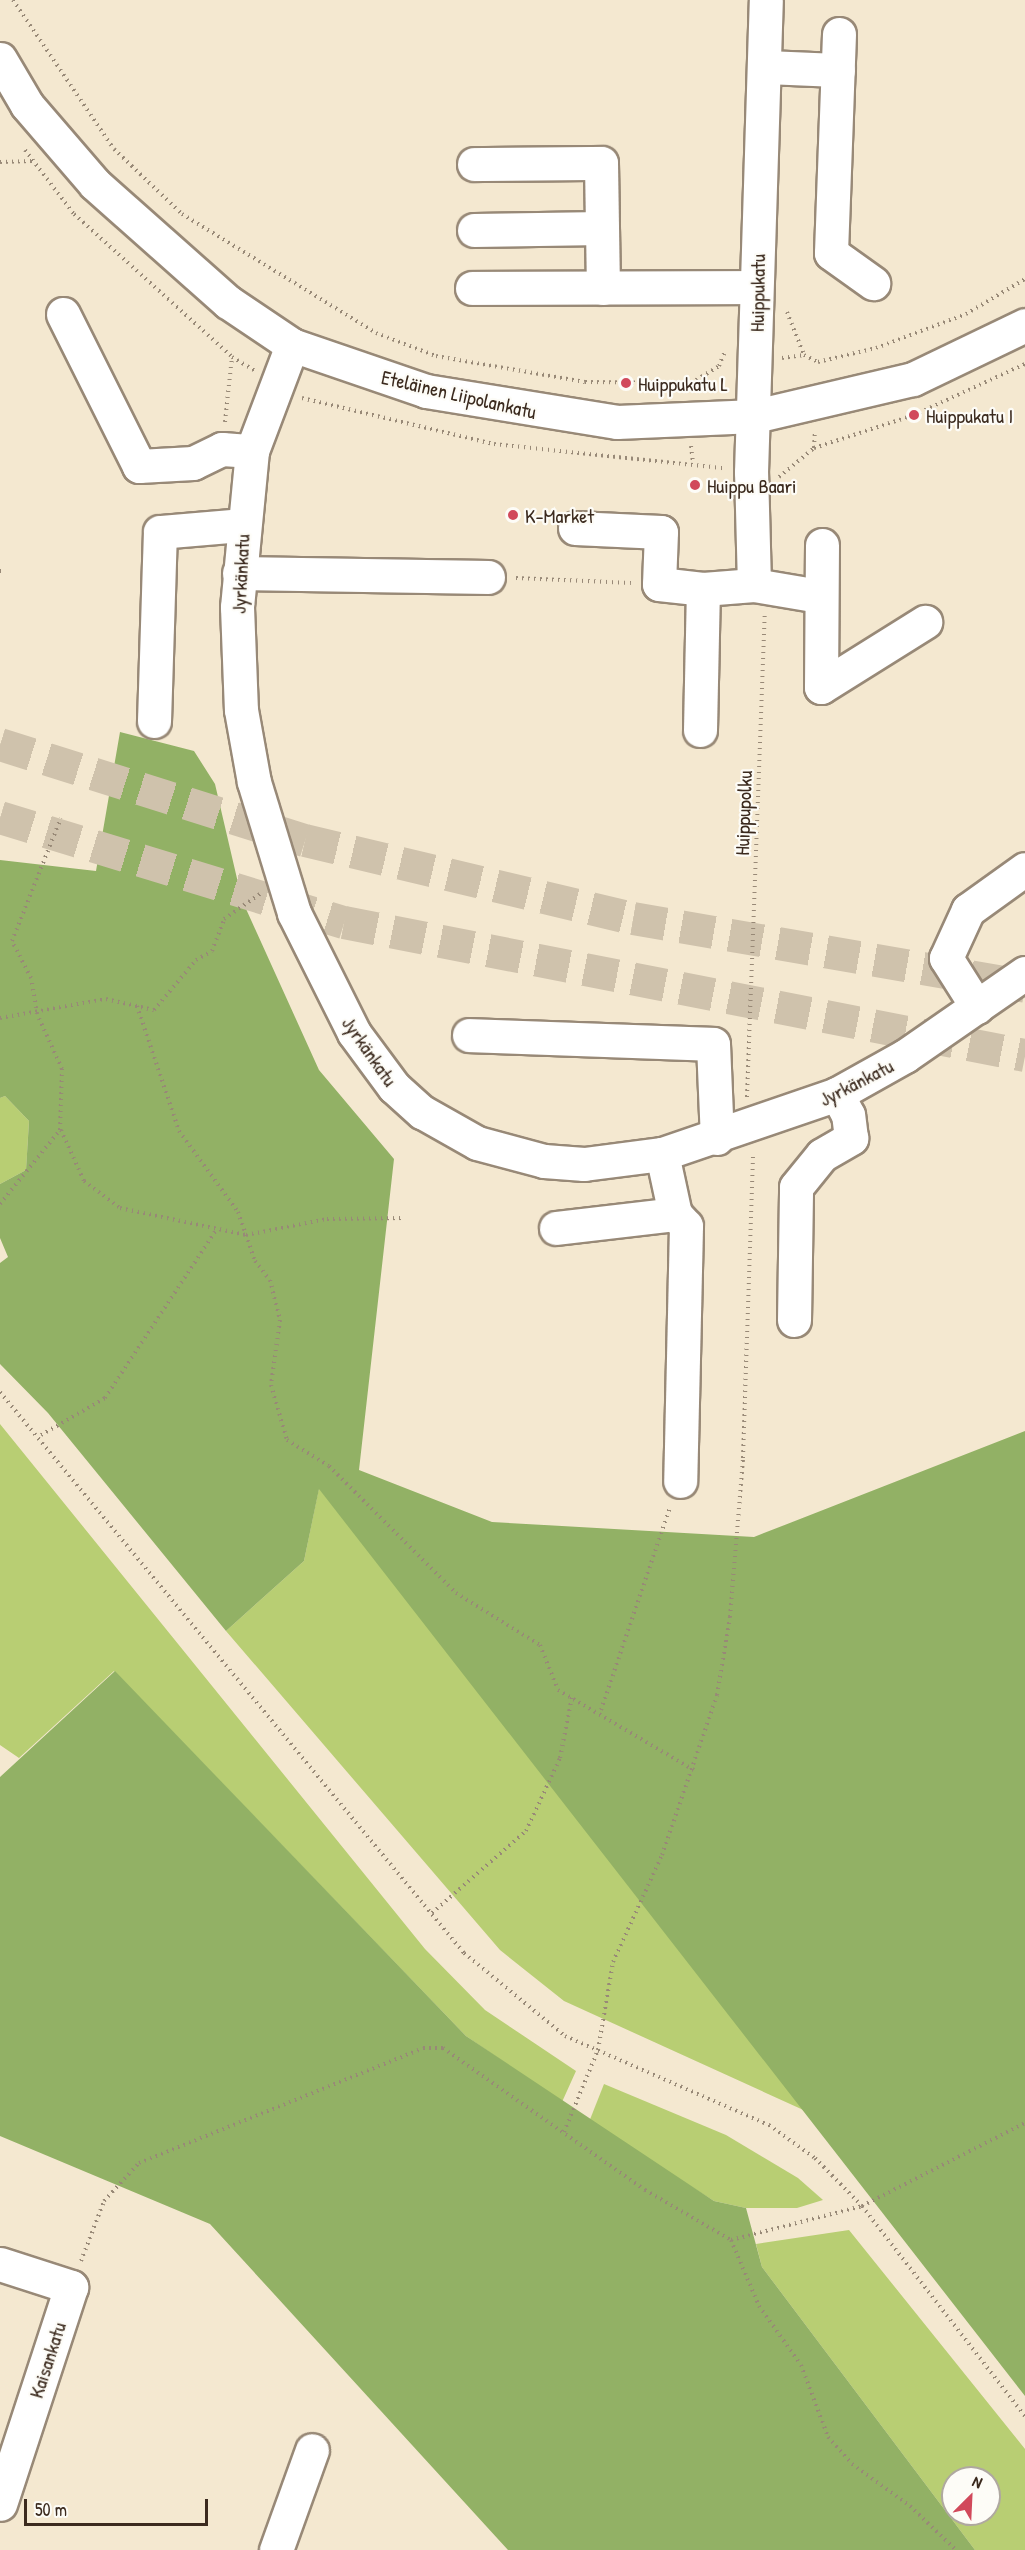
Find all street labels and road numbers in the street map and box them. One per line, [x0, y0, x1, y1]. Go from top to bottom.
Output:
street label: Huippukatu [744, 254, 770, 332]
street label: Eteläinen Liipolankatu [379, 365, 539, 423]
street label: Jyrkänkatu [226, 534, 254, 614]
street label: Huippupolku [730, 770, 756, 856]
street label: Jyrkänkatu [337, 1011, 403, 1091]
street label: Jyrkänkatu [815, 1053, 897, 1111]
street label: Kaisankatu [23, 2319, 71, 2401]

